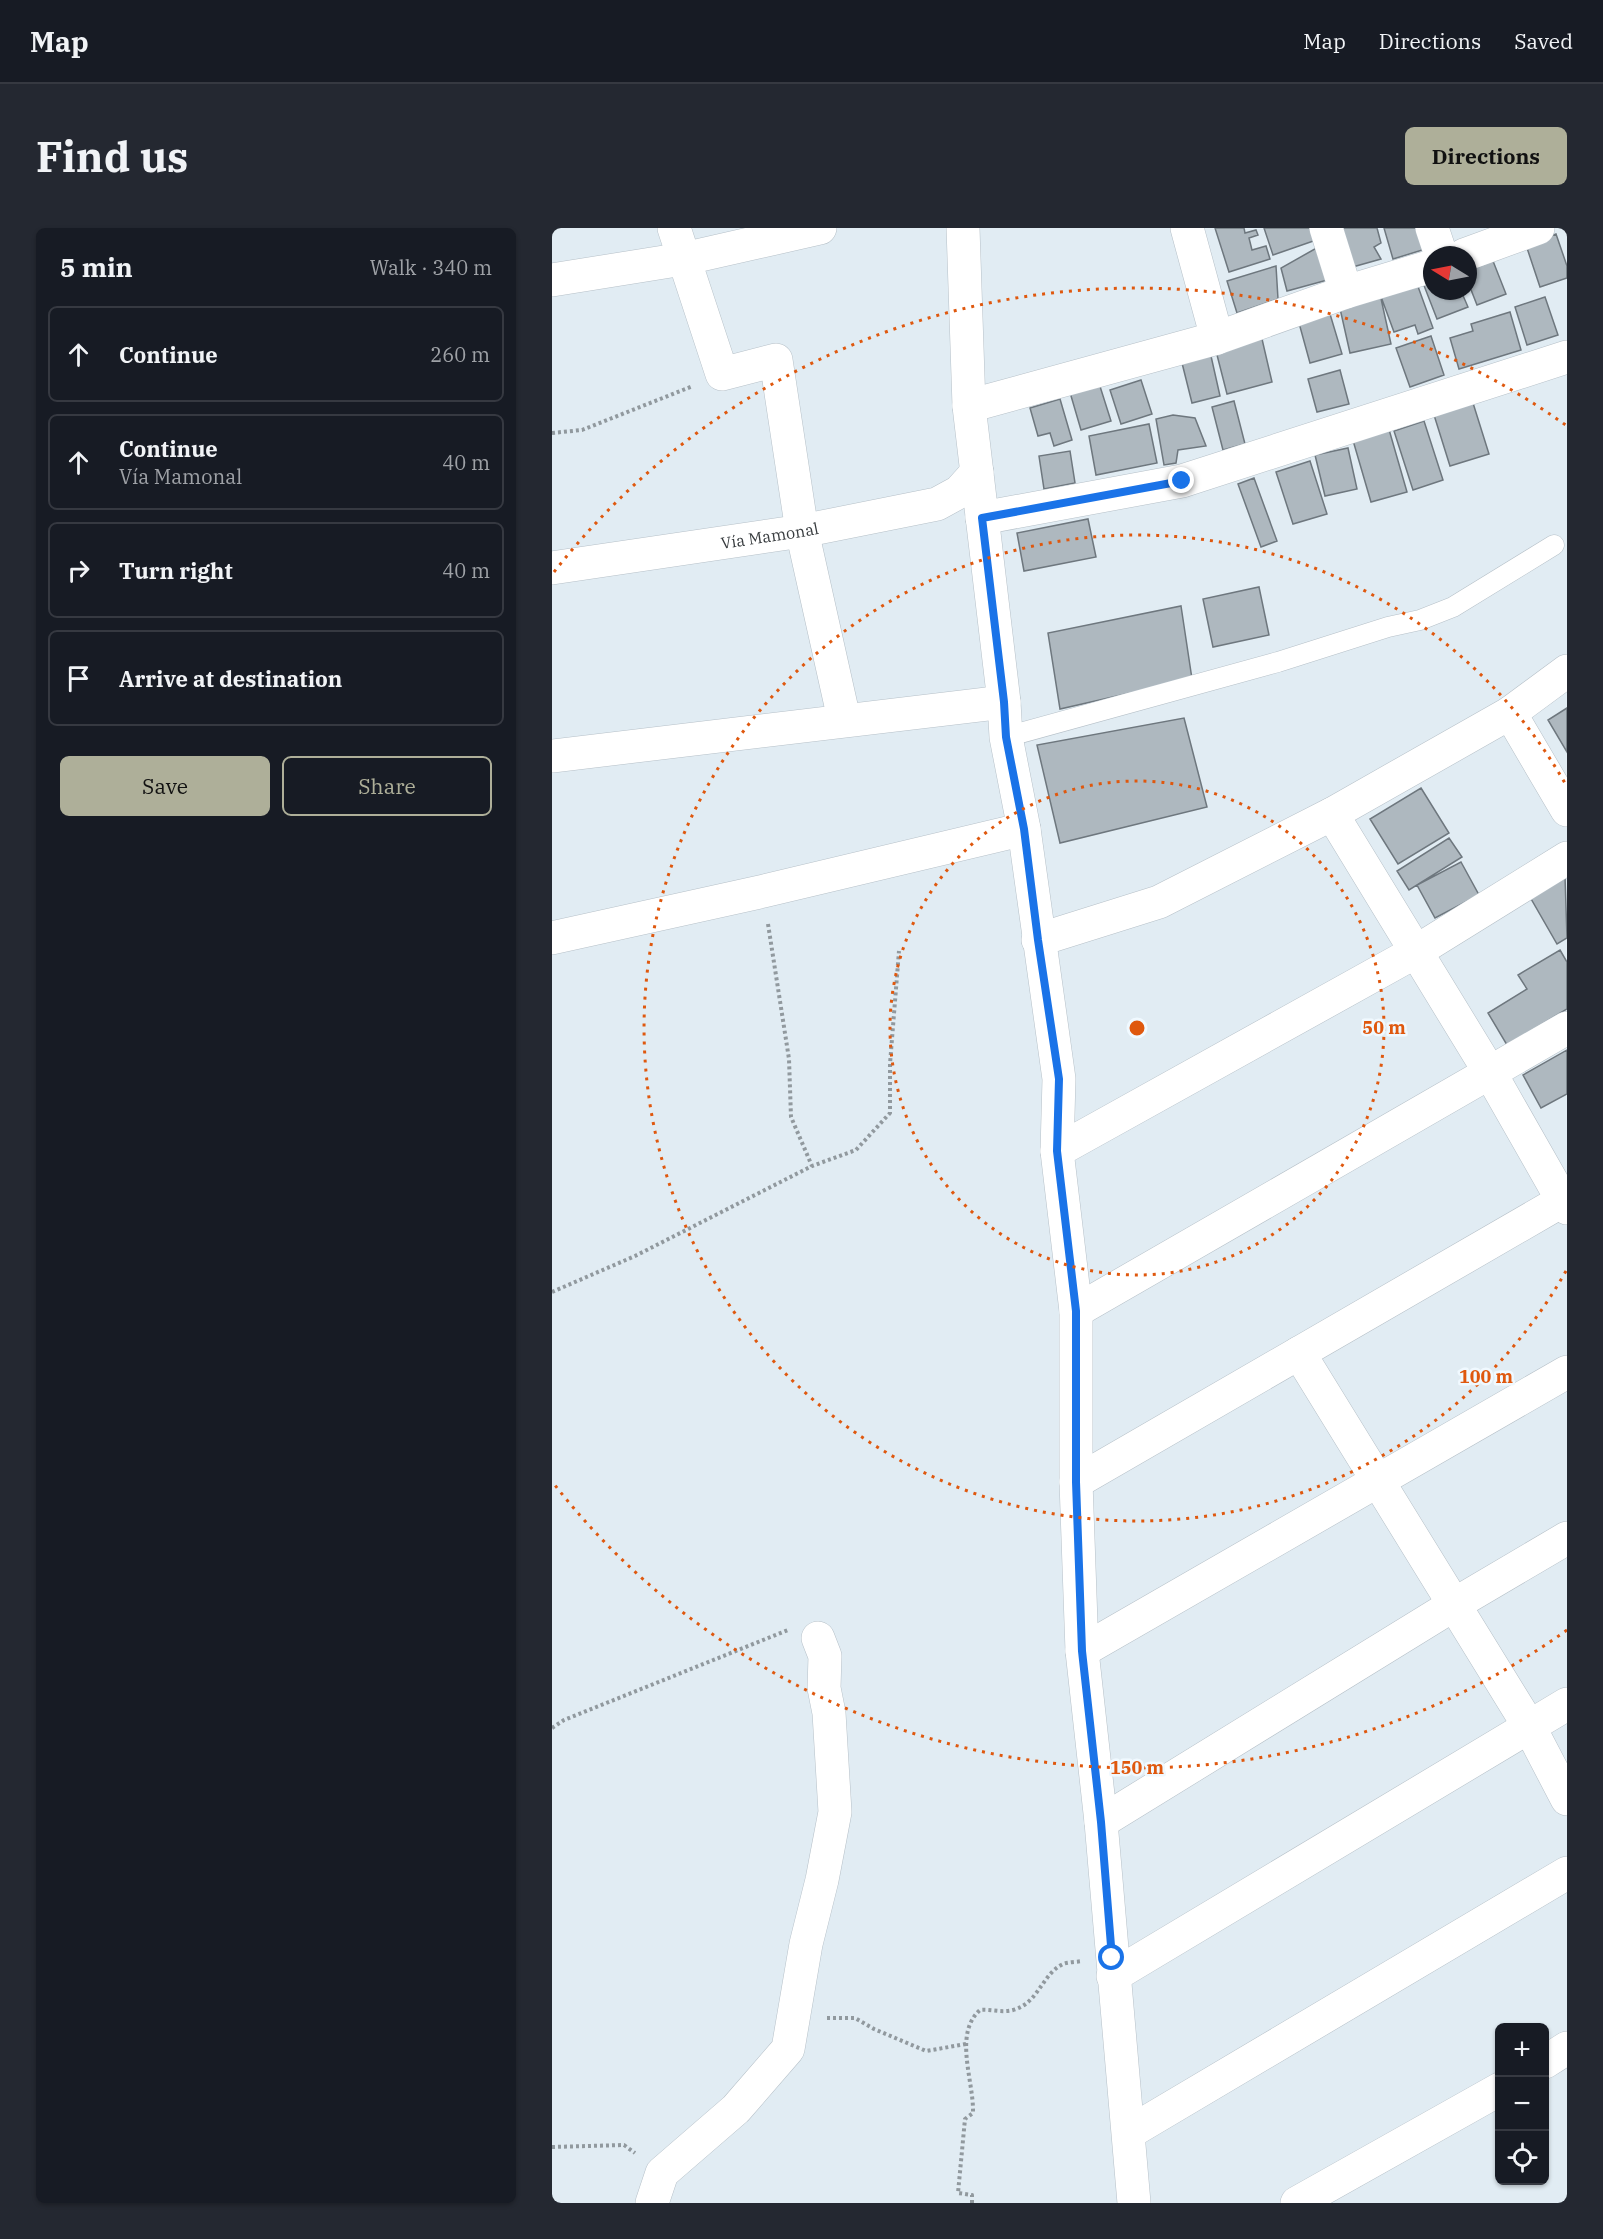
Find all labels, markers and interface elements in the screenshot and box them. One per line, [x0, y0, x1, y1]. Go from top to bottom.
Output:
text: Map [30, 23, 89, 60]
text: Map [1303, 27, 1346, 55]
text: Directions [1379, 27, 1481, 55]
text: Saved [1514, 27, 1573, 55]
button: Directions [1405, 127, 1567, 185]
text: Find us [36, 129, 188, 184]
north arrow [1423, 246, 1477, 300]
text: 5 min [60, 250, 133, 284]
text: Walk · 340 m [370, 254, 492, 281]
icon: ahead [62, 338, 95, 371]
text: Continue [119, 340, 218, 369]
text: 260 m [430, 341, 490, 368]
text: Continue [119, 434, 218, 463]
icon: ahead [62, 446, 95, 479]
text: 40 m [442, 449, 490, 476]
text: Vía Mamonal [119, 463, 242, 490]
route end [1168, 467, 1194, 493]
street label: Vía Mamonal [719, 518, 820, 553]
icon: right [62, 554, 95, 587]
text: Turn right [119, 556, 233, 585]
text: 40 m [442, 557, 490, 584]
icon: arrive [62, 662, 95, 695]
text: Arrive at destination [119, 664, 342, 693]
button: Save [60, 756, 270, 816]
button: Share [282, 756, 492, 816]
text: 50 m [1362, 1016, 1406, 1039]
centre of rings [1127, 1018, 1147, 1038]
text: 100 m [1459, 1365, 1514, 1388]
text: 150 m [1110, 1756, 1165, 1779]
route start [1098, 1944, 1124, 1970]
map controls [1495, 2023, 1549, 2185]
button: + [1495, 2023, 1549, 2077]
button: − [1495, 2077, 1549, 2131]
button: locate [1495, 2131, 1549, 2185]

